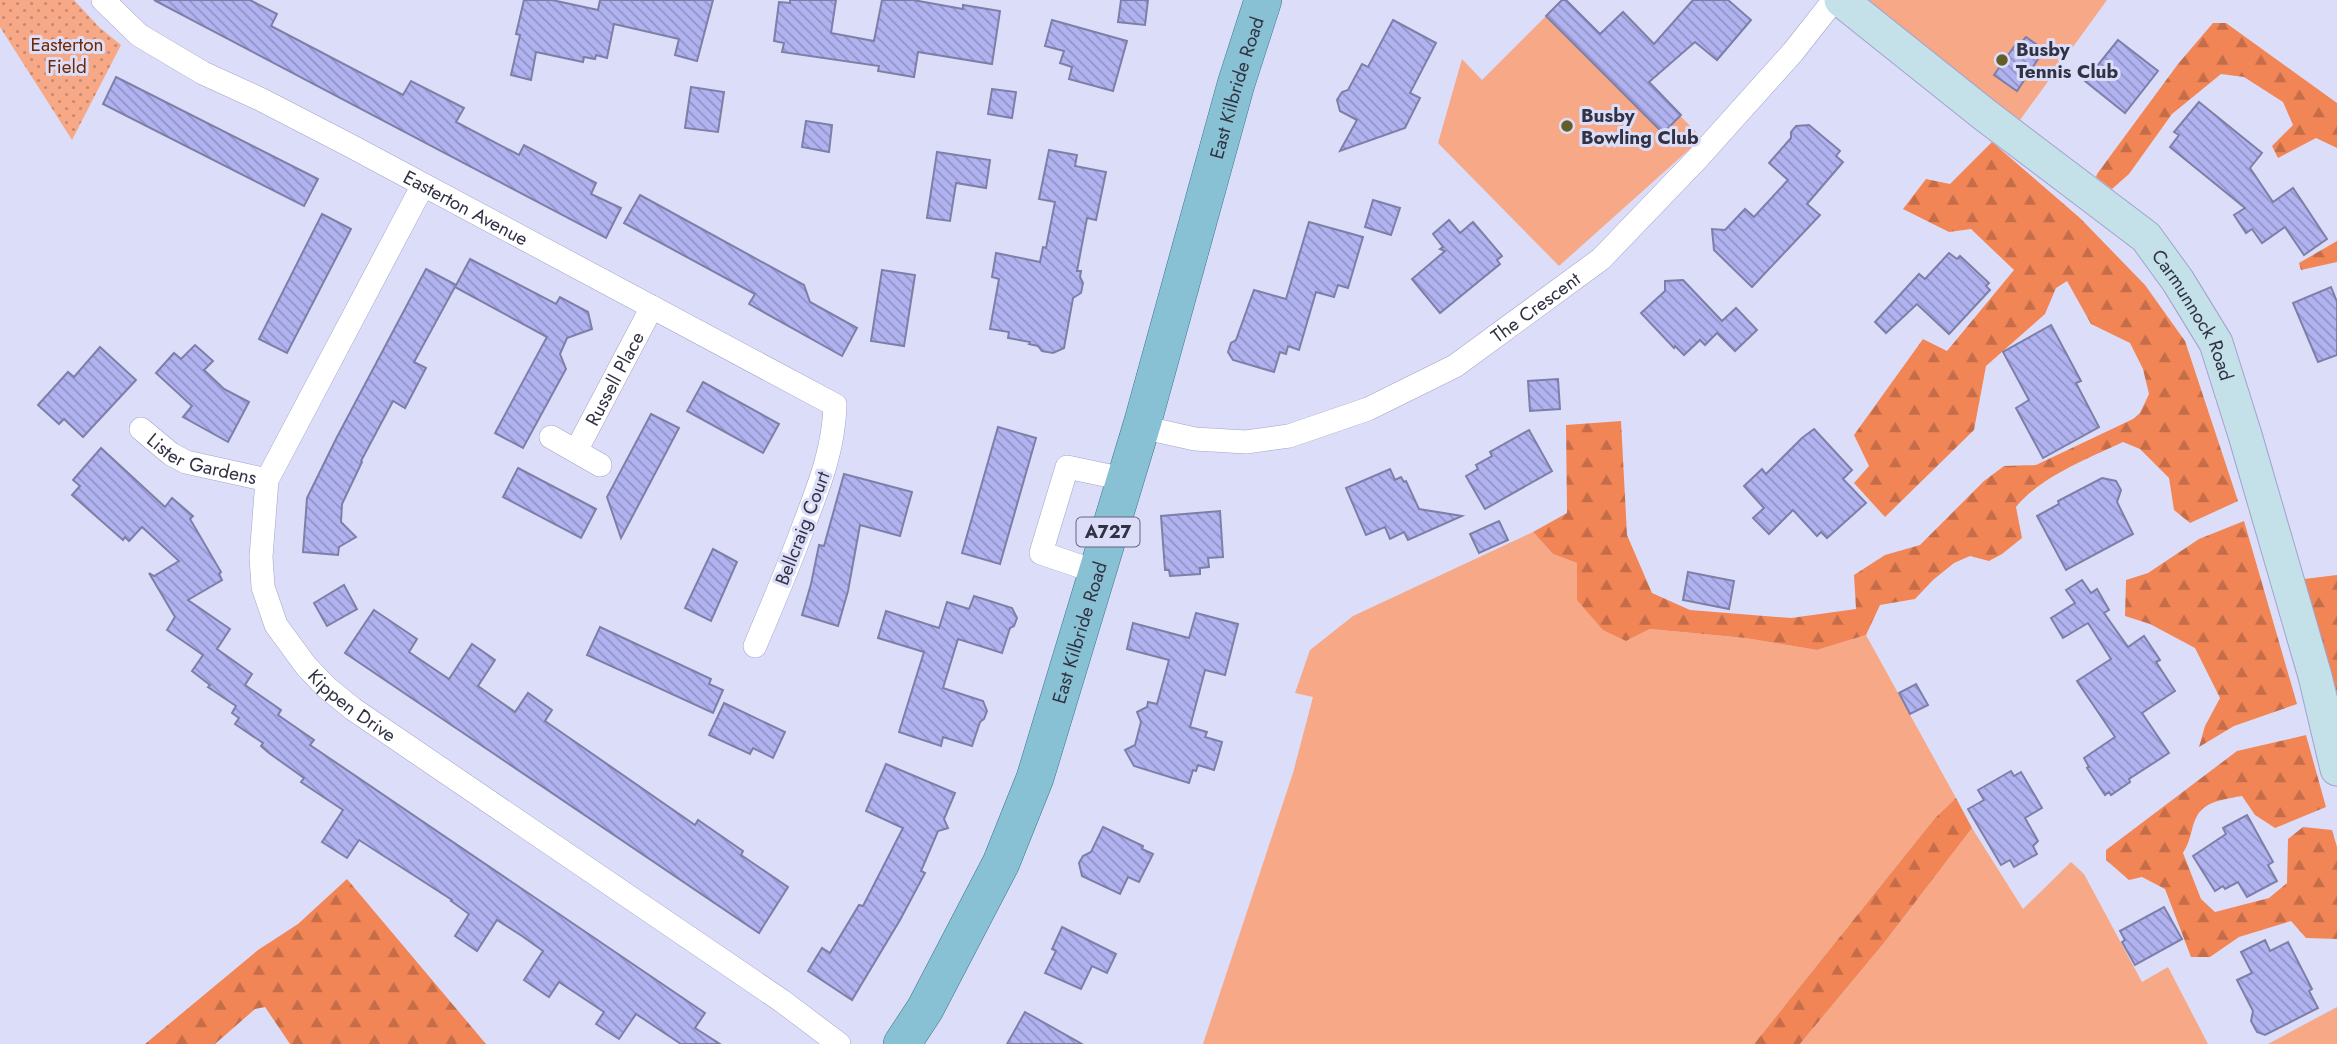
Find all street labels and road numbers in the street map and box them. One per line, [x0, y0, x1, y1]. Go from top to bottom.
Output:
street label: East Kilbride Road [1203, 13, 1271, 162]
street label: Easterton Avenue [398, 163, 533, 253]
street label: Carmunnock Road [2145, 244, 2240, 384]
street label: The Crescent [1486, 265, 1586, 349]
street label: Russell Place [579, 327, 651, 431]
street label: Lister Gardens [141, 427, 260, 491]
street label: Bellcraig Court [768, 467, 837, 589]
road number: A727 [1076, 518, 1140, 546]
street label: East Kilbride Road [1045, 558, 1114, 707]
street label: Kippen Drive [302, 663, 402, 749]

